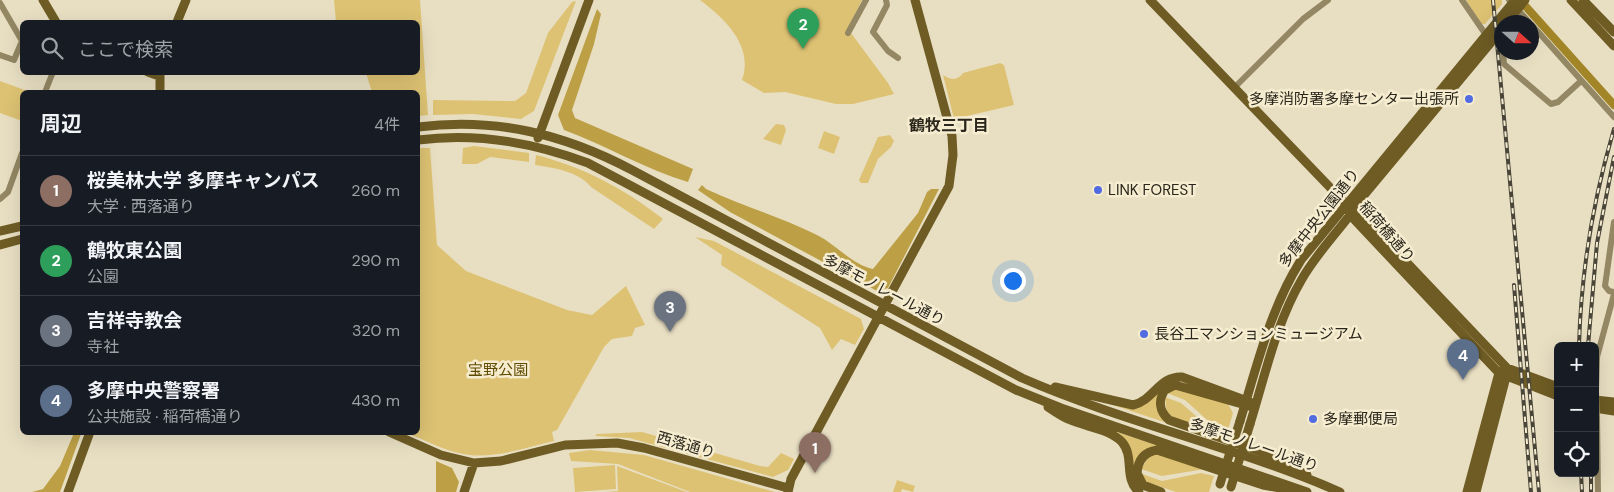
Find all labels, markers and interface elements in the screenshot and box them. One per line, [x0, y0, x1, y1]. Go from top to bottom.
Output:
pin: 2 [787, 8, 819, 49]
north arrow [1494, 15, 1539, 60]
search box [20, 20, 420, 75]
icon: search [38, 34, 66, 62]
text: ここで検索 [78, 37, 173, 62]
place label: 多摩消防署多摩センター出張所 [1249, 89, 1459, 109]
marker: 多摩消防署多摩センター出張所 [1463, 93, 1475, 105]
text: 周辺 [40, 110, 82, 138]
text: 4件 [374, 114, 400, 135]
district label: 鶴牧三丁目 [909, 115, 989, 136]
street label: 多摩中央公園通り [1274, 165, 1364, 271]
text: 桜美林大学 多摩キャンパス [87, 168, 319, 193]
text: 1 [53, 180, 59, 201]
text: 260 m [351, 180, 400, 201]
place label: LINK FOREST [1108, 180, 1196, 200]
marker: LINK FOREST [1092, 184, 1104, 196]
text: 大学 · 西落通り [87, 196, 195, 217]
street label: 稲荷橋通り [1355, 197, 1419, 267]
text: 鶴牧東公園 [87, 238, 182, 263]
street label: 多摩モノレール通り [820, 249, 948, 331]
text: 2 [51, 250, 61, 271]
text: 290 m [351, 250, 400, 271]
text: 公園 [87, 266, 119, 287]
your location [1000, 268, 1026, 294]
pin: 3 [654, 291, 686, 332]
text: 吉祥寺教会 [87, 308, 182, 333]
text: 3 [51, 320, 61, 341]
text: 320 m [352, 320, 400, 341]
place label: 長谷工マンションミュージアム [1154, 324, 1363, 344]
marker: 長谷工マンションミュージアム [1138, 328, 1150, 340]
text: 寺社 [87, 336, 119, 357]
pin: 4 [1447, 339, 1479, 380]
map controls [1554, 342, 1599, 477]
button: + [1554, 342, 1599, 387]
park label: 宝野公園 [468, 360, 528, 380]
text: 多摩中央警察署 [87, 378, 220, 403]
button: − [1554, 387, 1599, 432]
text: 4 [51, 390, 61, 411]
text: 430 m [351, 390, 400, 411]
text: 公共施設 · 稲荷橋通り [87, 406, 243, 427]
place label: 多摩郵便局 [1323, 409, 1398, 429]
marker: 多摩郵便局 [1307, 413, 1319, 425]
street label: 多摩モノレール通り [1187, 414, 1321, 476]
street label: 西落通り [654, 427, 718, 463]
pin: 1 [799, 432, 831, 473]
button: locate [1554, 432, 1599, 477]

